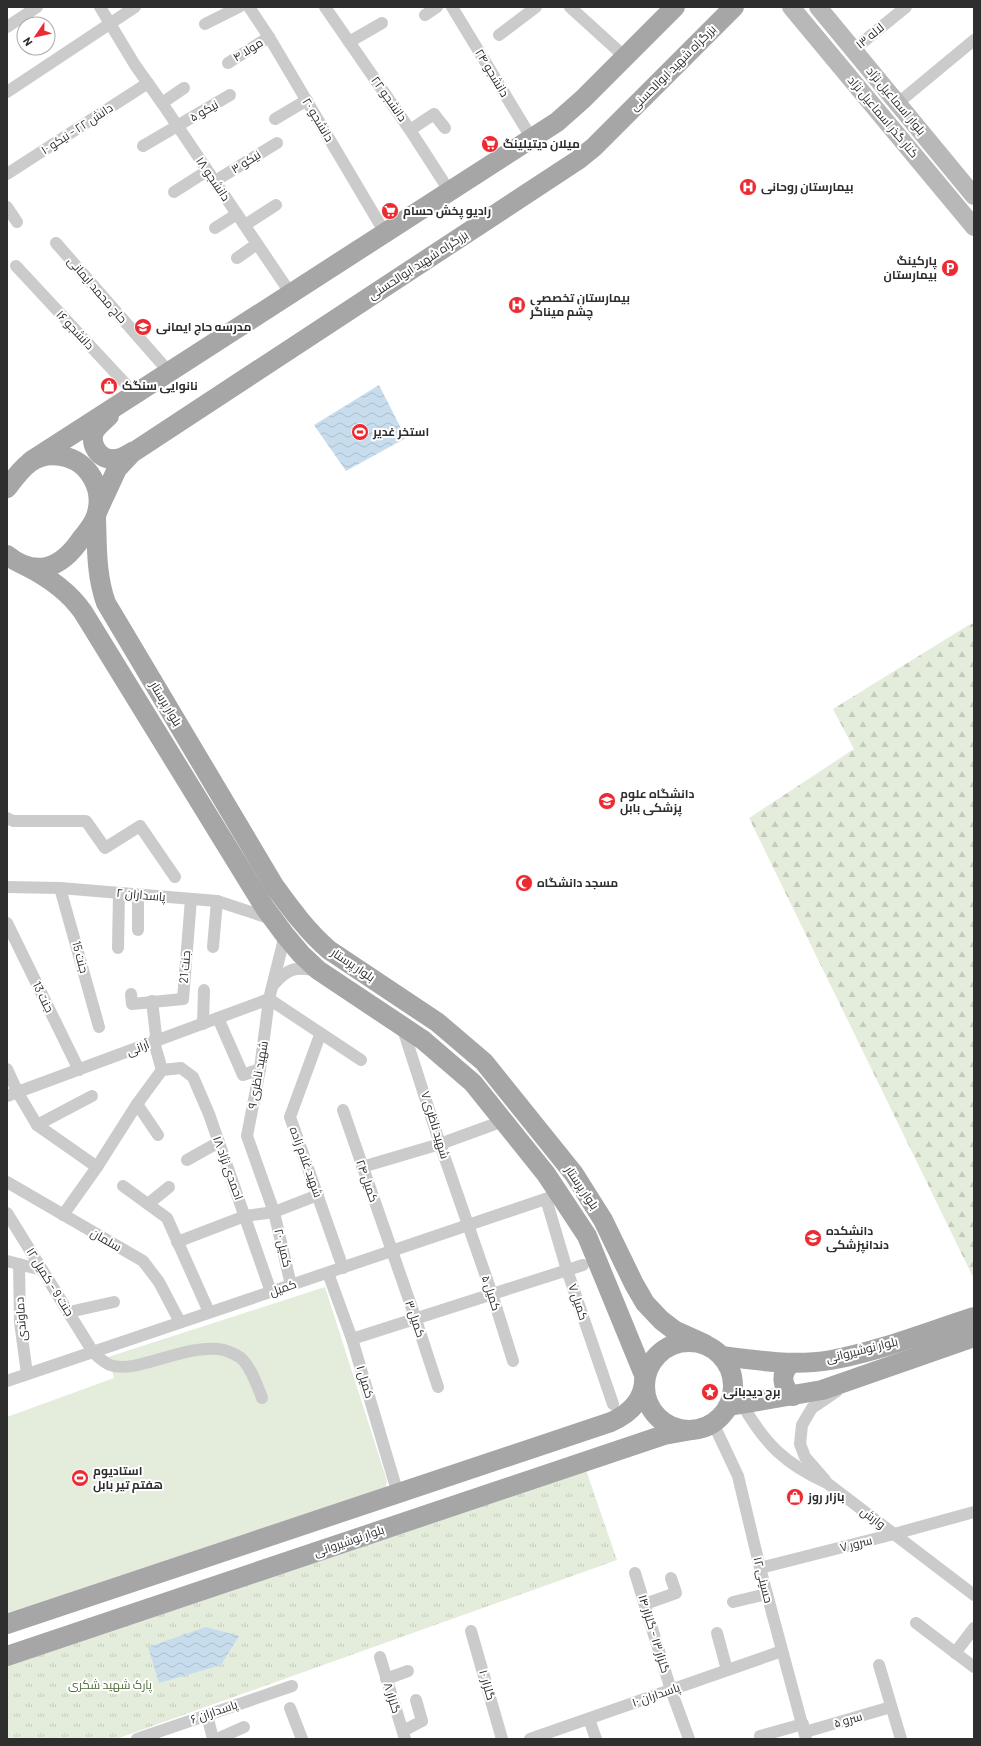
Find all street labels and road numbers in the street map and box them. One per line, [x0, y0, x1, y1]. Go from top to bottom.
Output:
street label: لاله ۱۳ [852, 20, 886, 51]
street label: بزرگراه شهید ابوالحسنی [626, 21, 719, 114]
street label: مولا ۴ [230, 35, 266, 65]
street label: دانشجو ۲۴ [472, 46, 513, 100]
street label: بلوار اسماعیل نژاد [863, 63, 929, 138]
street label: دانشجو ۲۲ [368, 73, 411, 124]
street label: کنار گذر اسماعیل نژاد [845, 73, 922, 161]
street label: دانشجو ۲۰ [300, 95, 337, 145]
street label: نیکو ۵ [187, 96, 221, 125]
street label: دانش ۲۲ - نیکو ۱۰ [38, 100, 116, 157]
street label: نیکو ۳ [228, 147, 263, 176]
street label: دانشجو ۱۸ [193, 154, 234, 204]
street label: بزرگراه شهید ابوالحسنی [365, 227, 470, 302]
street label: حاج محمد ایمانی [64, 253, 130, 327]
street label: دانشجو ۱۶ [53, 307, 98, 353]
street label: بلوار پرستار [145, 678, 186, 730]
street label: پاسداران ۲ [116, 885, 167, 906]
street label: جنت 15 [69, 939, 92, 975]
street label: بلوار پرستار [327, 944, 378, 986]
street label: جنت 21 [176, 950, 193, 984]
street label: جنت 13 [30, 979, 57, 1015]
street label: آرانی [124, 1036, 152, 1059]
street label: شهید ناظری ۹ [244, 1040, 271, 1110]
street label: شهید ناظری ۷ [418, 1089, 453, 1161]
street label: شهید غلام زاده [286, 1124, 326, 1200]
street label: احمدی نژاد ۱۸ [210, 1134, 247, 1202]
street label: کمیل ۲۴ [353, 1157, 382, 1204]
street label: بلوار پرستار [560, 1162, 602, 1214]
street label: سلمان [88, 1225, 124, 1254]
street label: کمیل ۲۰ [271, 1227, 296, 1269]
street label: جنت 9 - کمیل ۱۲ [23, 1245, 77, 1319]
street label: کمیل ۵ [479, 1273, 504, 1313]
street label: کمیل [267, 1276, 298, 1299]
street label: کمیل ۷ [565, 1282, 592, 1322]
street label: دماوندی [11, 1296, 30, 1341]
street label: کمیل ۳ [402, 1298, 429, 1339]
street label: بلوار نوشیروانی [824, 1333, 899, 1366]
street label: کمیل ۱ [353, 1364, 378, 1400]
street label: وارش [858, 1503, 889, 1532]
street label: بلوار نوشیروانی [312, 1521, 386, 1560]
street label: سرور ۷ [838, 1532, 874, 1555]
street label: حسینی ۱۲ [751, 1555, 776, 1605]
street label: گلزار ۱۳ - گلزار ۱۴ [635, 1593, 674, 1675]
street label: گلزار ۱۰ [476, 1668, 499, 1702]
street label: پاسداران ١٠ [630, 1679, 683, 1712]
street label: گلزار ۸ [381, 1681, 404, 1715]
street label: پاسداران ۶ [188, 1696, 241, 1728]
street label: سرو ۵ [832, 1708, 864, 1731]

